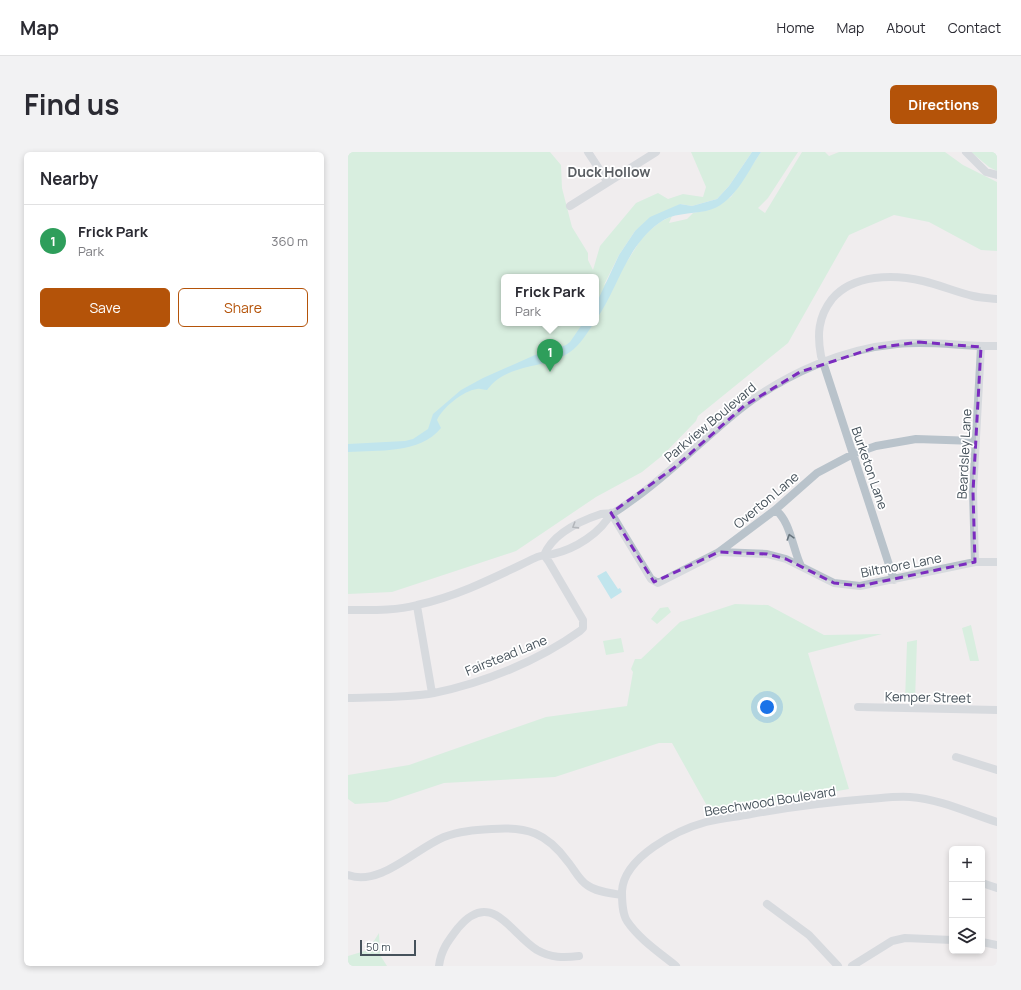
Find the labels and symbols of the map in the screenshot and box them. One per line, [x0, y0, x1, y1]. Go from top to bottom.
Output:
district label: Duck Hollow [567, 162, 651, 181]
pin: 1 [537, 339, 563, 372]
street label: Parkview Boulevard [660, 378, 760, 466]
street label: Beardsley Lane [953, 408, 975, 500]
street label: Burketon Lane [847, 424, 893, 512]
street label: Overton Lane [730, 467, 803, 533]
one-way arrow [572, 521, 579, 529]
one-way arrow [786, 533, 795, 540]
street label: Biltmore Lane [859, 548, 943, 582]
street label: Fairstead Lane [462, 630, 550, 680]
street label: Kemper Street [885, 687, 971, 707]
your location [757, 697, 777, 717]
street label: Beechwood Boulevard [703, 782, 837, 820]
scale bar [360, 938, 416, 957]

